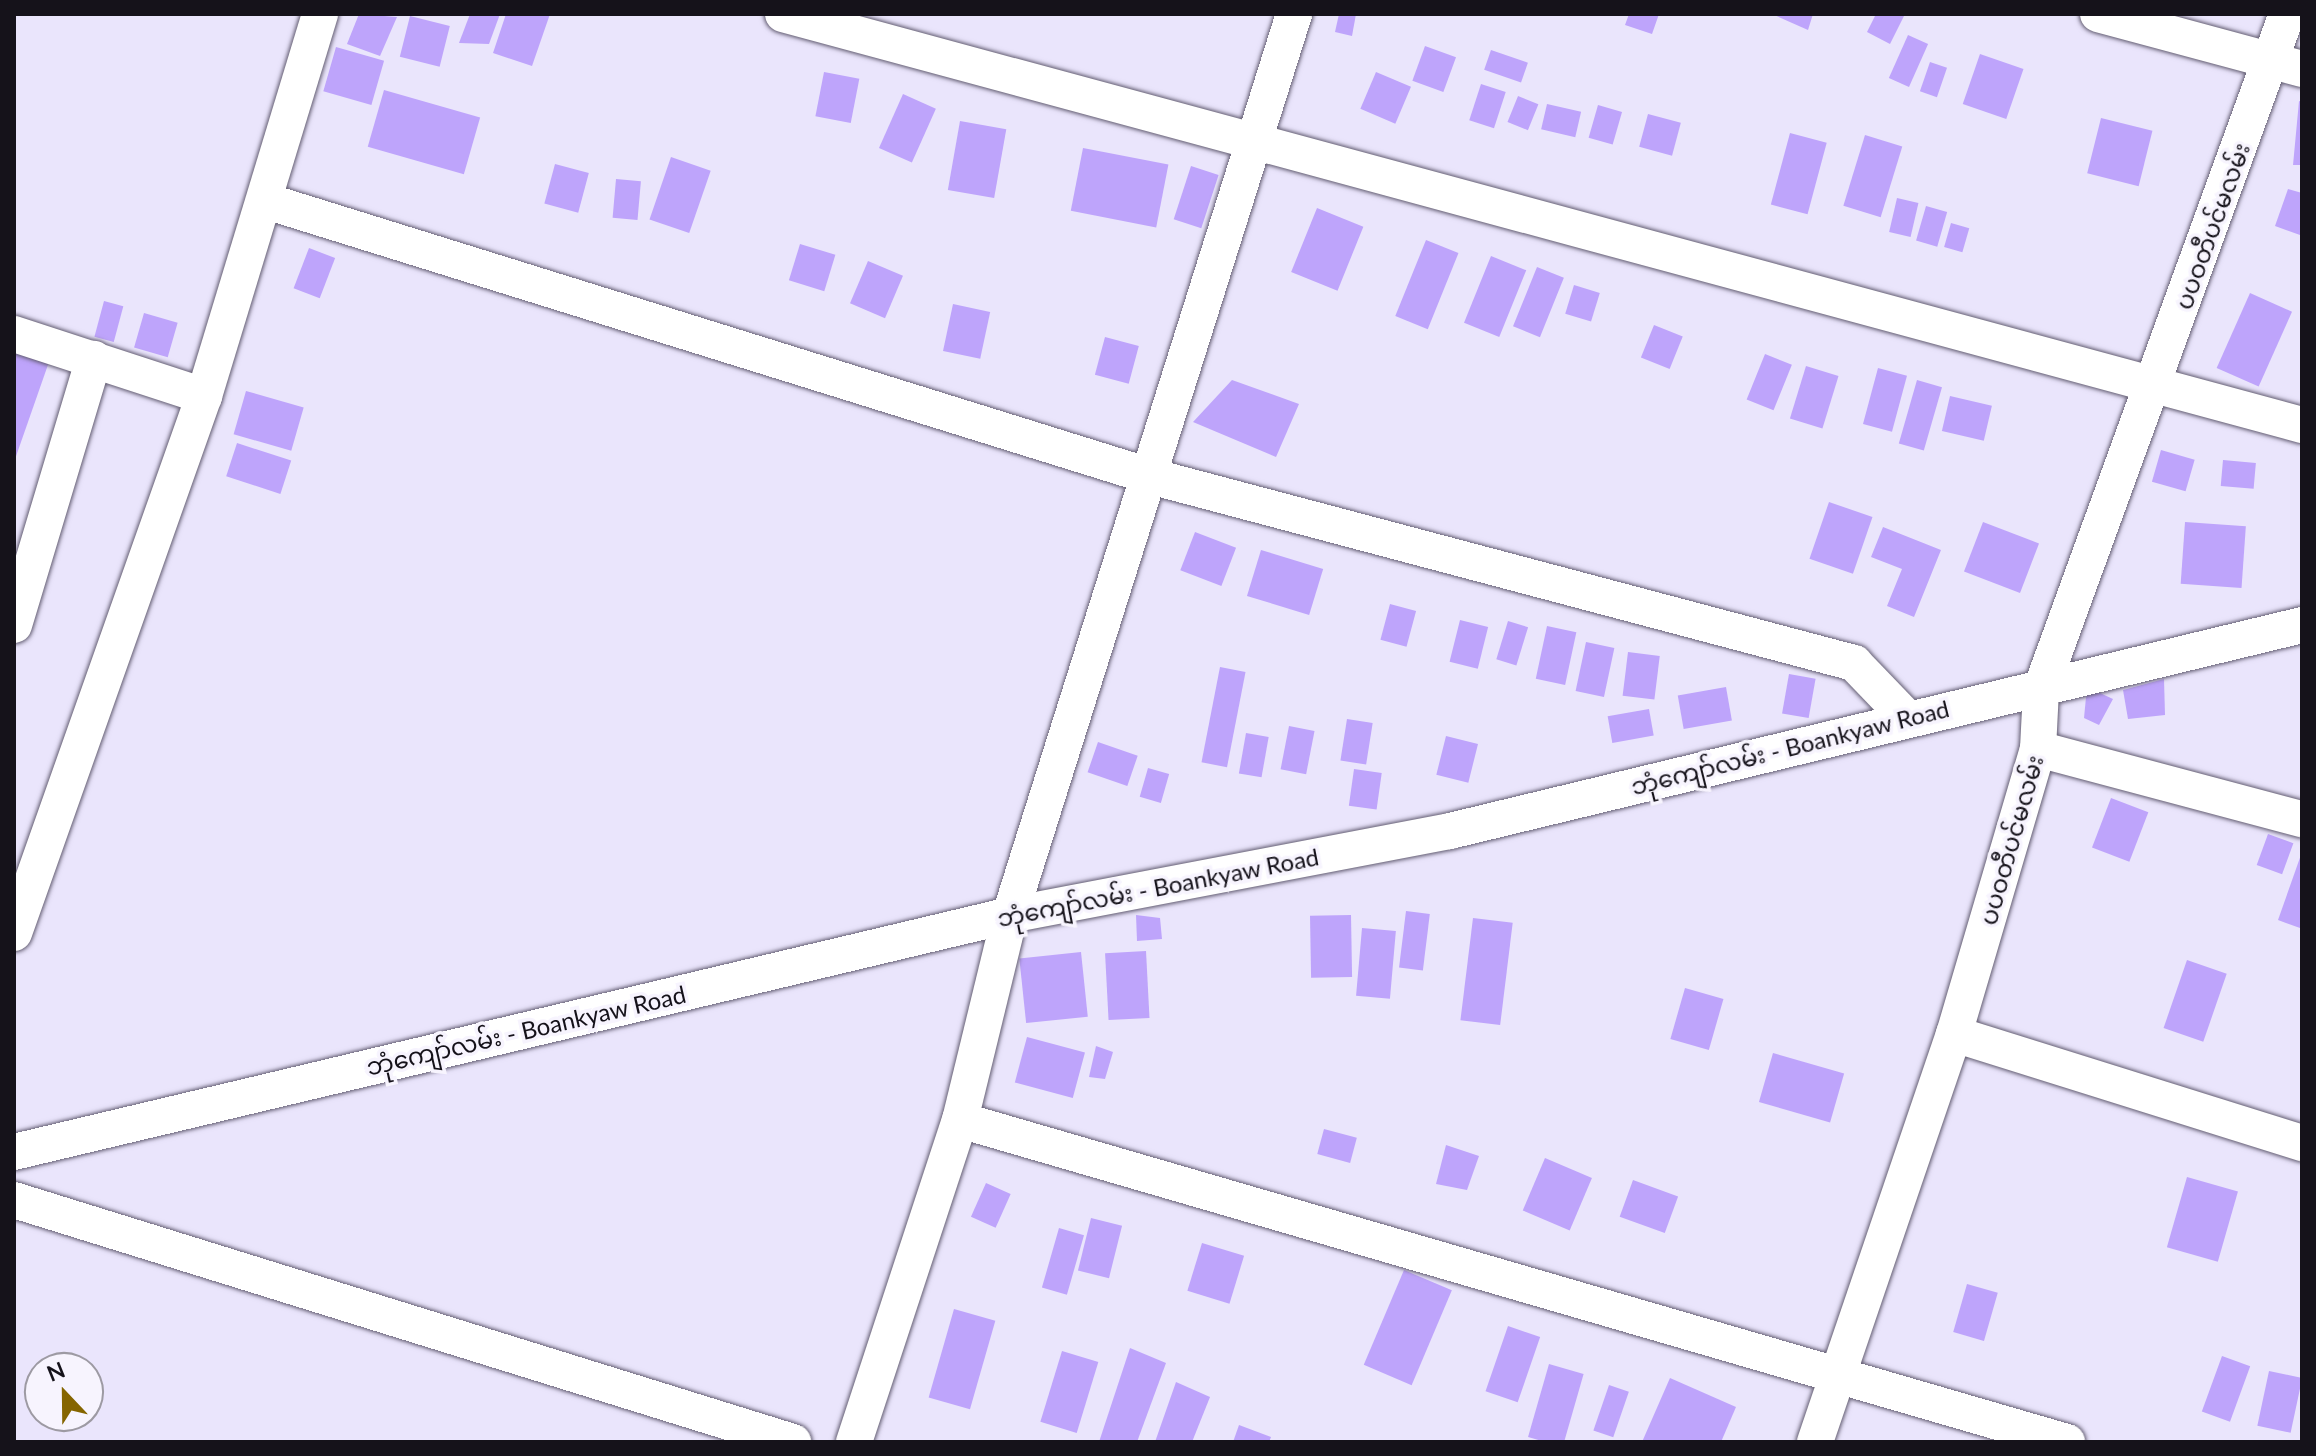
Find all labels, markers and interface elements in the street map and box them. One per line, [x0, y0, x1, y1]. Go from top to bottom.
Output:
street label: ပပဝတီပင်မလမ်း [2169, 139, 2255, 313]
street label: ဘုံကျော်လမ်း - Boankyaw Road [1628, 693, 1952, 801]
street label: ပပဝတီပင်မလမ်း [1973, 752, 2049, 928]
street label: ဘုံကျော်လမ်း - Boankyaw Road [995, 842, 1321, 932]
street label: ဘုံကျော်လမ်း - Boankyaw Road [363, 979, 689, 1081]
north arrow [24, 1352, 104, 1432]
text: N [43, 1355, 68, 1387]

